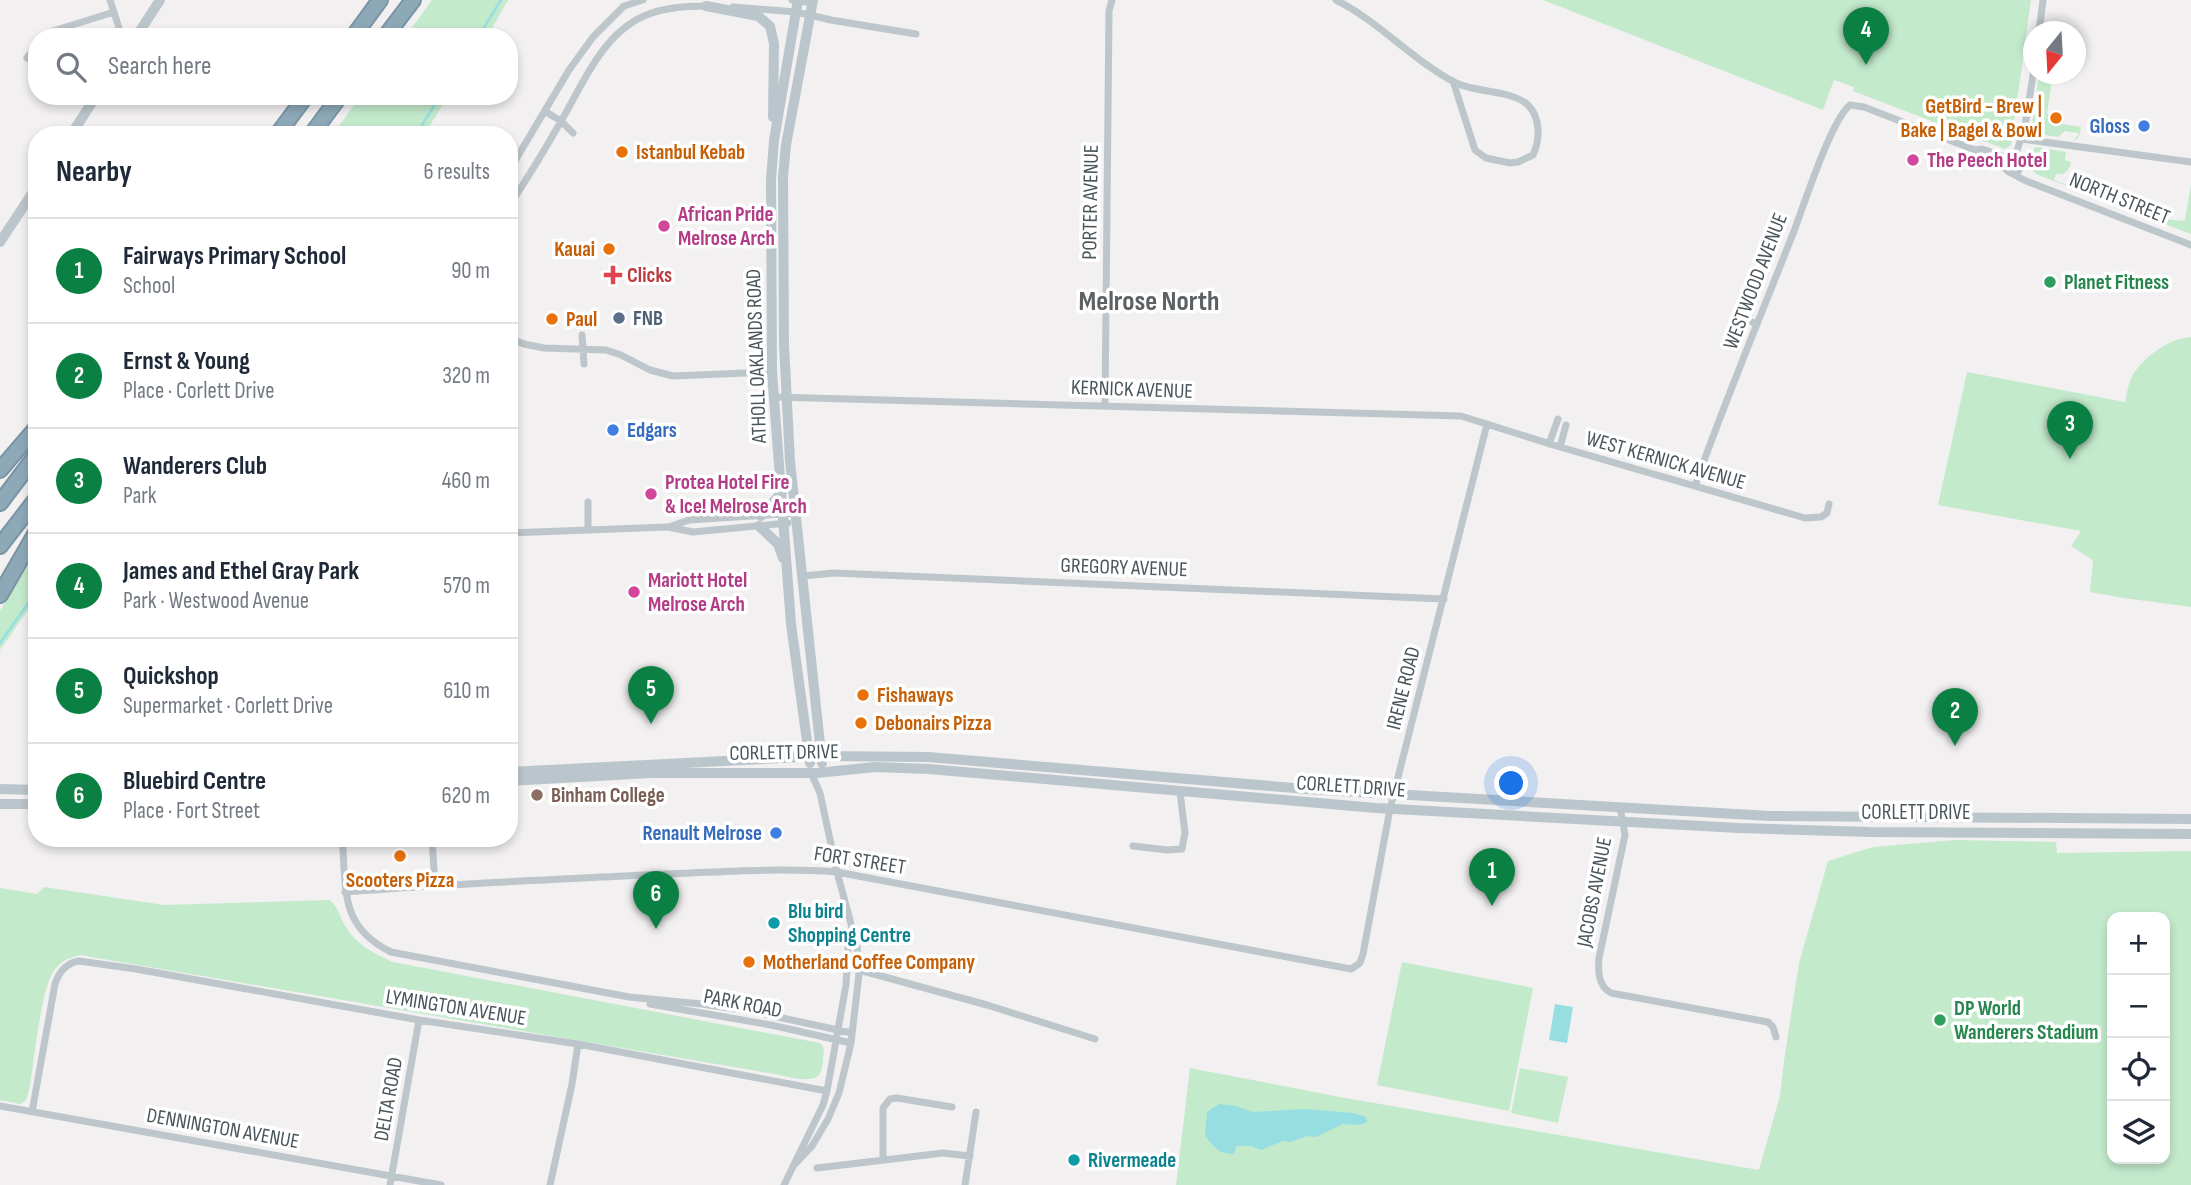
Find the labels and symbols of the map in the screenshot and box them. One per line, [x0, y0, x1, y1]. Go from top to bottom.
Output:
pin: 4 [1843, 7, 1889, 65]
north arrow [2023, 21, 2086, 84]
place label: GetBird - Brew | Bake | Bagel & Bowl [1900, 94, 2042, 143]
marker: GetBird - Brew | Bake | Bagel & Bowl [2048, 110, 2064, 126]
place label: Gloss [2090, 114, 2130, 139]
marker: Gloss [2136, 118, 2152, 134]
place label: Istanbul Kebab [636, 140, 745, 165]
marker: Istanbul Kebab [614, 144, 630, 160]
street label: PORTER AVENUE [1077, 144, 1104, 260]
place label: The Peech Hotel [1927, 148, 2047, 173]
marker: The Peech Hotel [1905, 152, 1921, 168]
street label: NORTH STREET [2066, 167, 2174, 230]
place label: African Pride Melrose Arch [677, 202, 775, 251]
street label: WESTWOOD AVENUE [1718, 209, 1793, 353]
marker: African Pride Melrose Arch [656, 218, 672, 234]
place label: Kauai [554, 237, 595, 262]
marker: Kauai [601, 241, 617, 257]
place label: Clicks [627, 263, 672, 288]
marker: Clicks [605, 267, 621, 283]
street label: ATHOLL OAKLANDS ROAD [741, 268, 772, 445]
place label: Planet Fitness [2064, 270, 2169, 295]
marker: Planet Fitness [2042, 274, 2058, 290]
district label: Melrose North [1079, 285, 1219, 318]
place label: FNB [633, 306, 663, 331]
place label: Paul [566, 307, 597, 332]
marker: FNB [611, 310, 627, 326]
marker: Paul [544, 311, 560, 327]
street label: KERNICK AVENUE [1071, 375, 1193, 404]
pin: 3 [2047, 401, 2093, 459]
place label: Edgars [627, 418, 677, 443]
marker: Edgars [605, 422, 621, 438]
street label: WEST KERNICK AVENUE [1583, 426, 1749, 495]
place label: Protea Hotel Fire & Ice! Melrose Arch [665, 470, 807, 519]
marker: Protea Hotel Fire & Ice! Melrose Arch [643, 486, 659, 502]
street label: GREGORY AVENUE [1060, 553, 1188, 582]
place label: Mariott Hotel Melrose Arch [648, 568, 747, 617]
marker: Mariott Hotel Melrose Arch [626, 584, 642, 600]
street label: IRENE ROAD [1381, 644, 1426, 732]
pin: 5 [628, 666, 674, 724]
place label: Fishaways [877, 683, 954, 708]
marker: Fishaways [855, 687, 871, 703]
pin: 2 [1932, 688, 1978, 746]
place label: Debonairs Pizza [875, 711, 991, 736]
marker: Debonairs Pizza [853, 715, 869, 731]
street label: CORLETT DRIVE [729, 739, 839, 766]
your location [1494, 766, 1528, 800]
street label: CORLETT DRIVE [1296, 770, 1406, 803]
place label: Binham College [551, 783, 665, 808]
marker: Binham College [529, 787, 545, 803]
street label: CORLETT DRIVE [1861, 800, 1971, 825]
place label: Renault Melrose [642, 821, 762, 846]
marker: Renault Melrose [768, 825, 784, 841]
street label: JACOBS AVENUE [1571, 835, 1617, 950]
street label: FORT STREET [812, 841, 908, 880]
marker: Scooters Pizza [392, 848, 408, 864]
pin: 1 [1469, 848, 1515, 906]
place label: Scooters Pizza [346, 868, 454, 893]
pin: 6 [633, 871, 679, 929]
place label: Blu bird Shopping Centre [788, 899, 911, 948]
marker: Blu bird Shopping Centre [766, 915, 782, 931]
place label: Motherland Coffee Company [763, 950, 975, 975]
marker: Motherland Coffee Company [741, 954, 757, 970]
street label: LYMINGTON AVENUE [384, 984, 528, 1031]
street label: PARK ROAD [702, 984, 784, 1023]
place label: DP World Wanderers Stadium [1954, 996, 2099, 1045]
marker: DP World Wanderers Stadium [1932, 1012, 1948, 1028]
street label: DELTA ROAD [369, 1055, 408, 1143]
street label: DENNINGTON AVENUE [145, 1103, 301, 1154]
place label: Rivermeade [1088, 1148, 1176, 1173]
marker: Rivermeade [1066, 1152, 1082, 1168]

